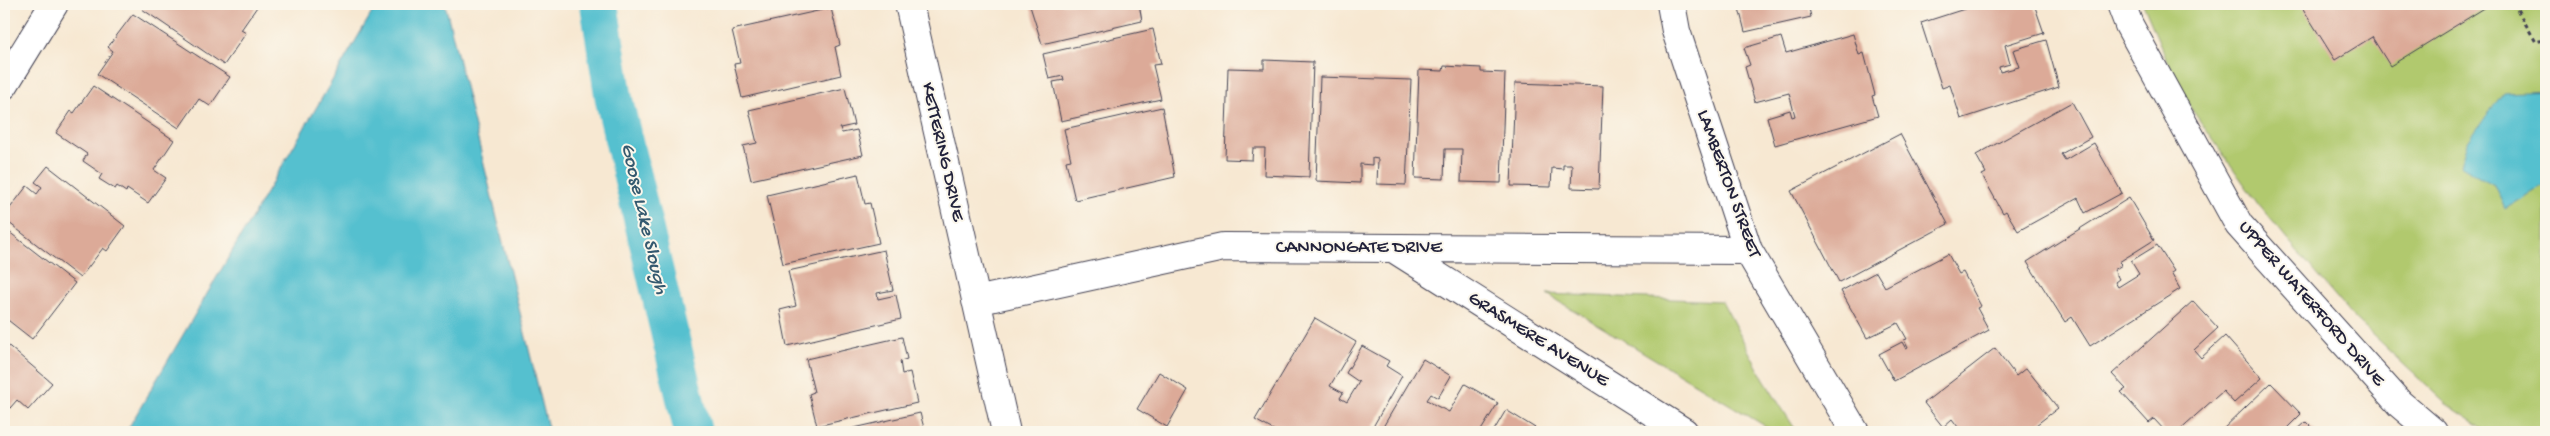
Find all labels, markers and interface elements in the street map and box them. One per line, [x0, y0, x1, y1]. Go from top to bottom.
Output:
street label: KETTERING DRIVE [915, 80, 969, 225]
street label: LAMBERTON STREET [1691, 107, 1766, 262]
water label: Goose Lake Slough [614, 141, 672, 297]
street label: UPPER WATERFORD DRIVE [2233, 216, 2390, 392]
street label: CANNONGATE DRIVE [1276, 237, 1443, 260]
street label: GRASMERE AVENUE [1463, 287, 1614, 393]

